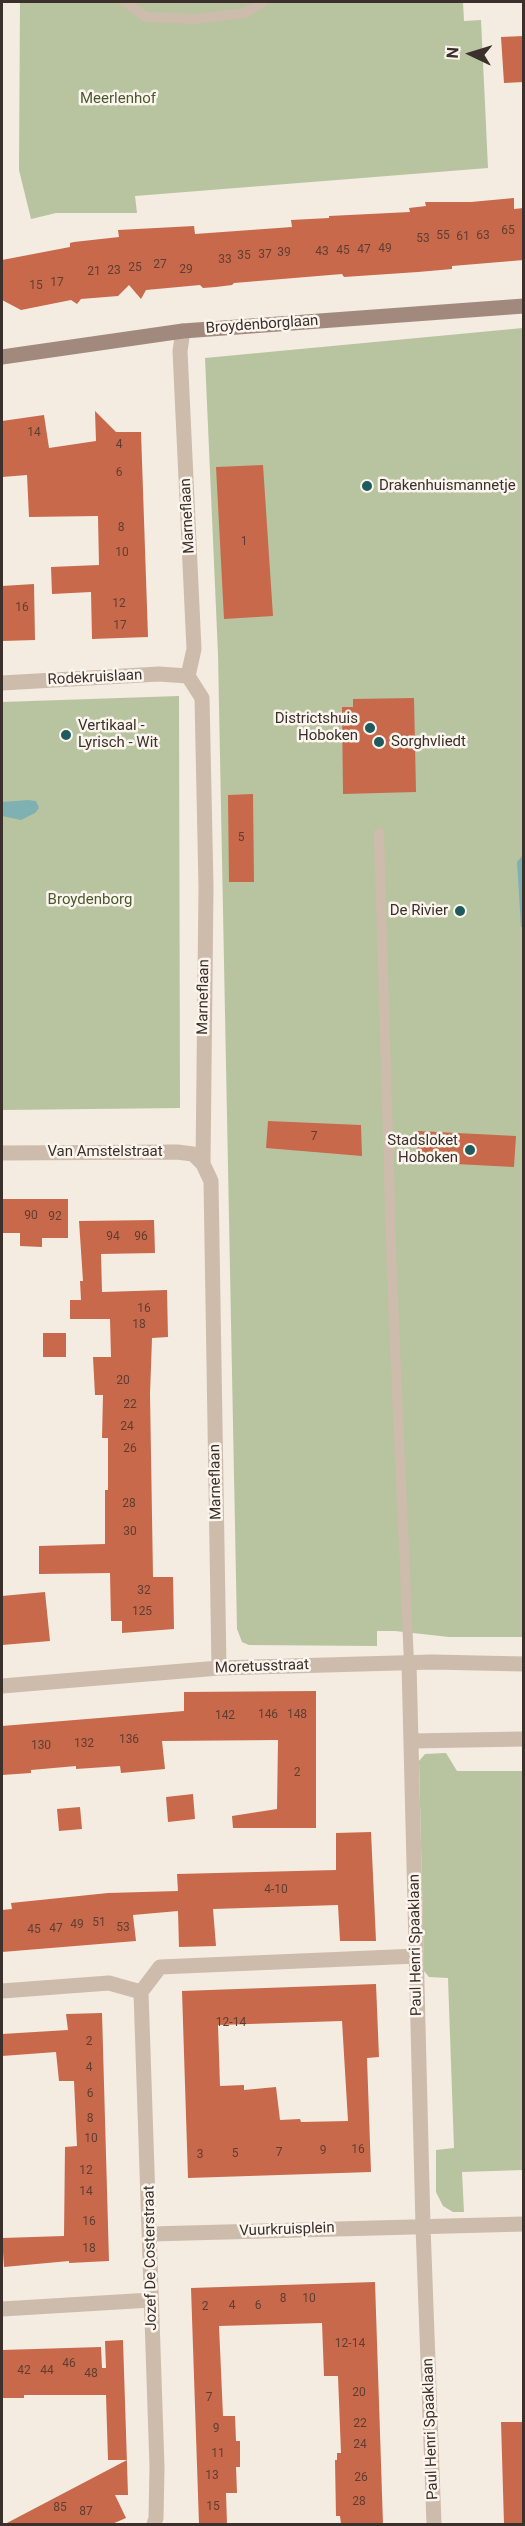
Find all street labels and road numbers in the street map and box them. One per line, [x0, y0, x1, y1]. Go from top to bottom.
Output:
street label: Broydenborglaan [205, 312, 319, 338]
street label: Marneflaan [177, 478, 199, 554]
street label: Rodekruislaan [47, 667, 143, 689]
street label: Marneflaan [194, 959, 214, 1035]
street label: Van Amstelstraat [47, 1143, 163, 1161]
street label: Marneflaan [206, 1444, 226, 1520]
street label: Moretusstraat [215, 1656, 309, 1678]
street label: Paul Henri Spaaklaan [406, 1874, 426, 2016]
street label: Jozef De Costerstraat [141, 2185, 161, 2331]
street label: Vuurkruisplein [239, 2219, 335, 2241]
street label: Paul Henri Spaaklaan [420, 2358, 442, 2500]

